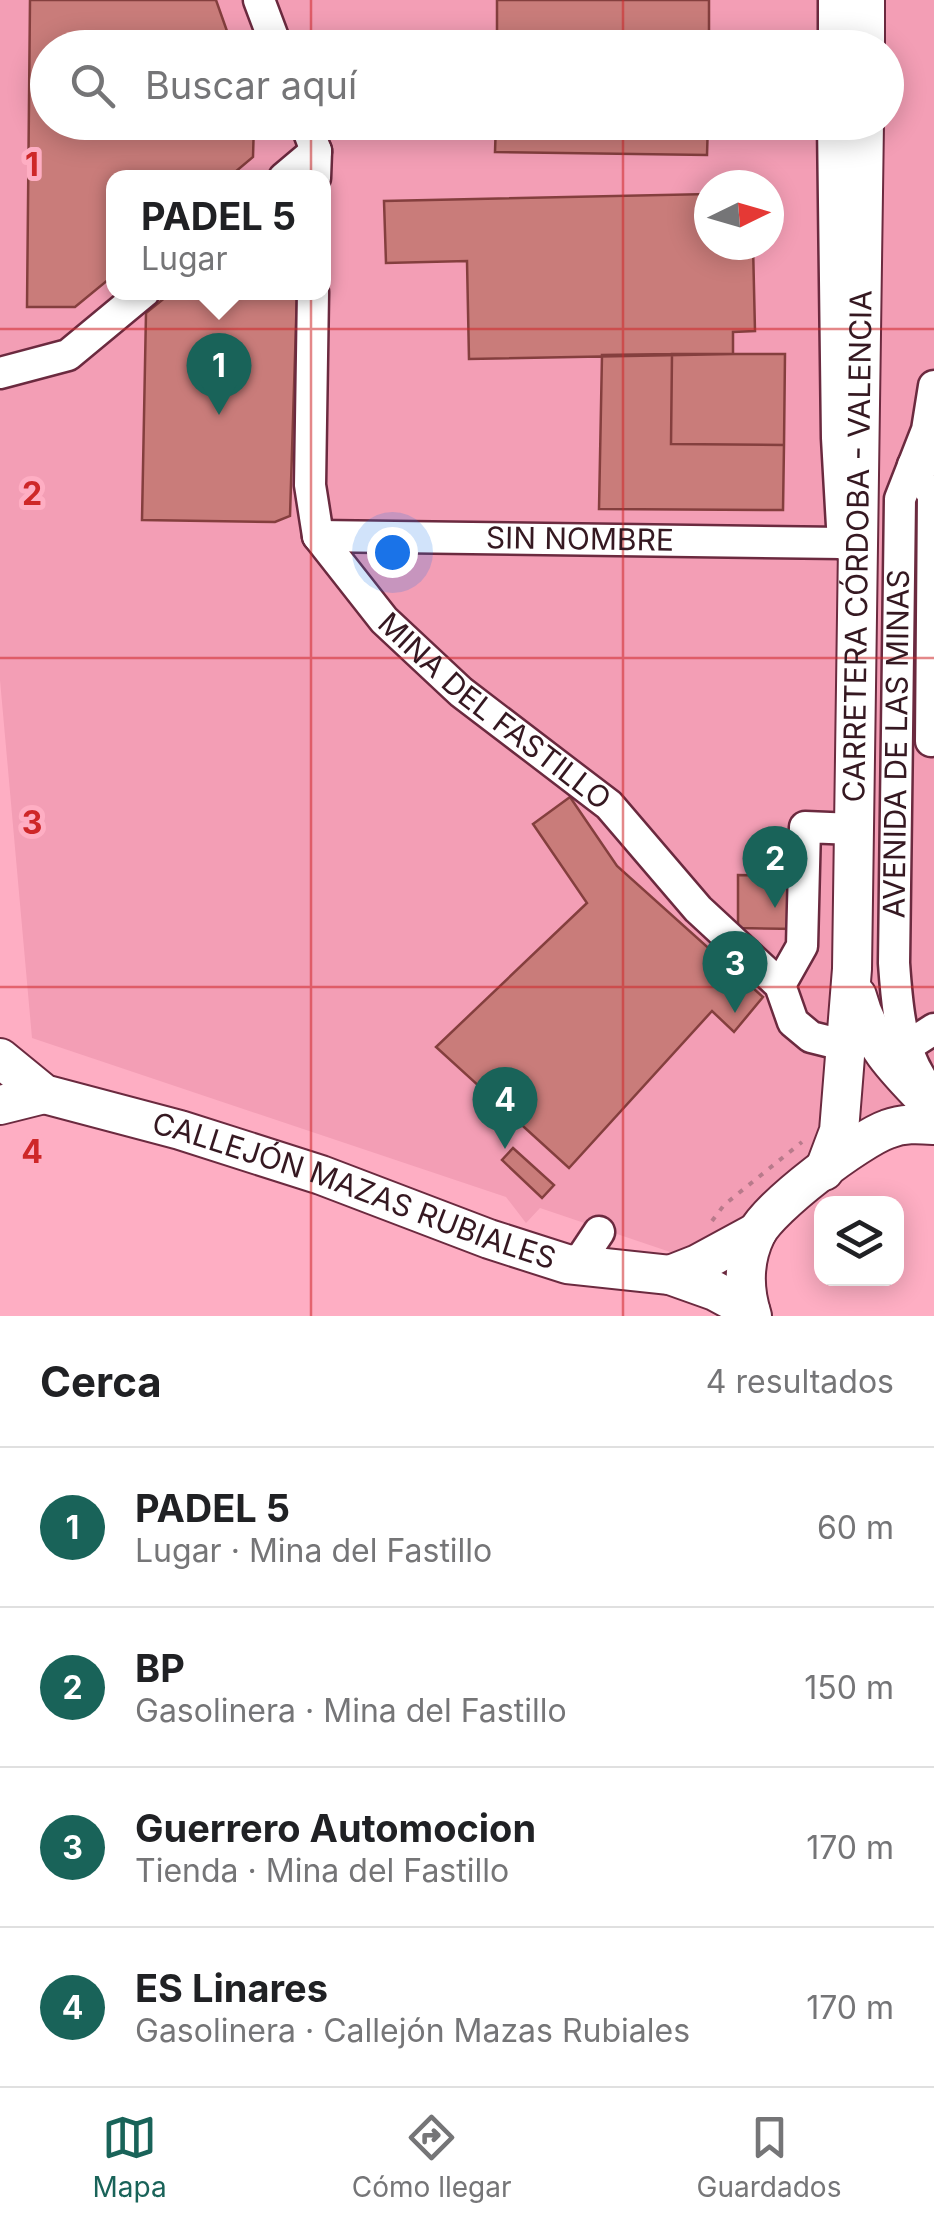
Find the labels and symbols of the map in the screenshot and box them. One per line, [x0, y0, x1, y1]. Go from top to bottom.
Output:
text: 1 [25, 145, 39, 184]
north arrow [694, 170, 784, 260]
street label: CARRETERA CÓRDOBA - VALENCIA [835, 290, 879, 803]
pin: 1 [186, 332, 252, 415]
text: 2 [22, 474, 42, 513]
street label: SIN NOMBRE [486, 519, 674, 558]
your location [367, 527, 418, 578]
street label: AVENIDA DE LAS MINAS [876, 569, 916, 919]
street label: MINA DEL FASTILLO [371, 605, 618, 817]
text: 3 [22, 803, 42, 842]
pin: 2 [742, 826, 808, 908]
pin: 3 [702, 930, 768, 1013]
pin: 4 [472, 1066, 538, 1149]
street label: CALLEJÓN MAZAS RUBIALES [149, 1105, 560, 1276]
text: 4 [21, 1132, 43, 1171]

